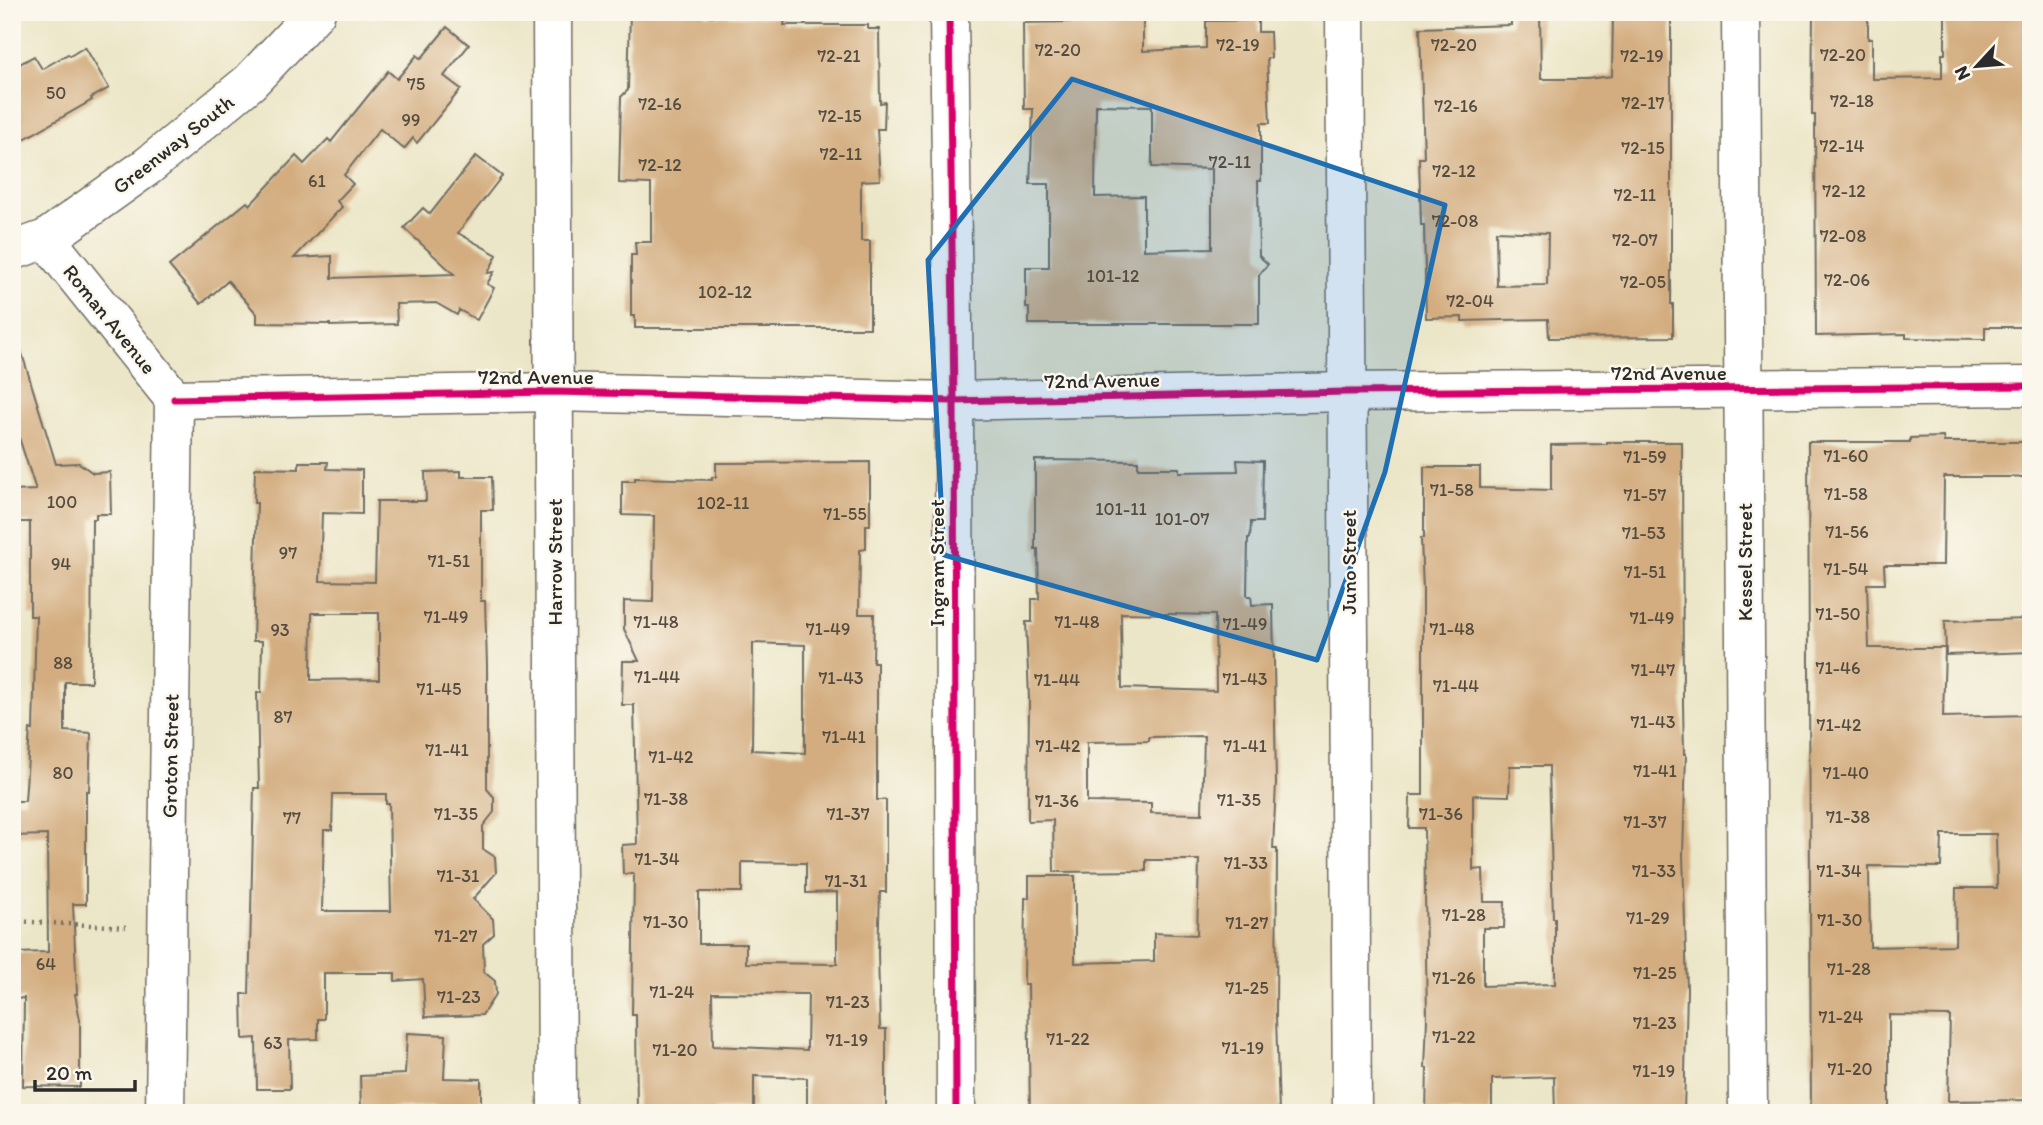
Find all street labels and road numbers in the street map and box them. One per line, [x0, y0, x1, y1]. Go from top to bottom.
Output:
street label: Greenway South [107, 89, 239, 199]
street label: Roman Avenue [58, 259, 162, 379]
street label: 72nd Avenue [1611, 360, 1727, 385]
street label: 72nd Avenue [478, 364, 594, 389]
street label: 72nd Avenue [1044, 366, 1160, 394]
street label: Harrow Street [542, 498, 567, 626]
street label: Ingram Street [924, 499, 949, 627]
street label: Kessel Street [1732, 503, 1757, 621]
street label: Juno Street [1336, 509, 1361, 615]
street label: Groton Street [156, 694, 184, 818]

